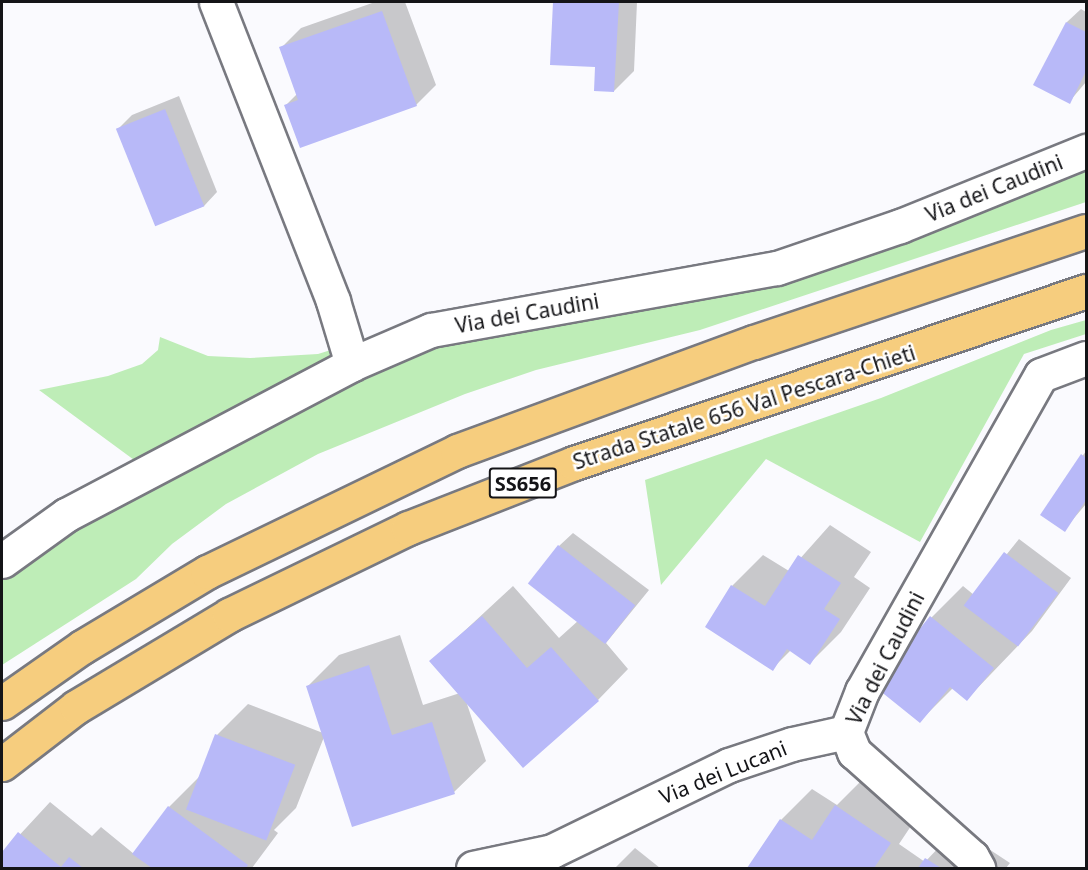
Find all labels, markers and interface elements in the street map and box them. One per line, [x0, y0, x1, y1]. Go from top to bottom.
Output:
street label: Via dei Caudini [922, 149, 1066, 227]
street label: Via dei Caudini [453, 288, 601, 338]
street label: Strada Statale 656 Val Pescara-Chieti [570, 340, 918, 474]
road number: SS656 [488, 466, 558, 500]
street label: Via dei Caudini [841, 587, 929, 729]
street label: Via dei Lucani [656, 735, 790, 809]

